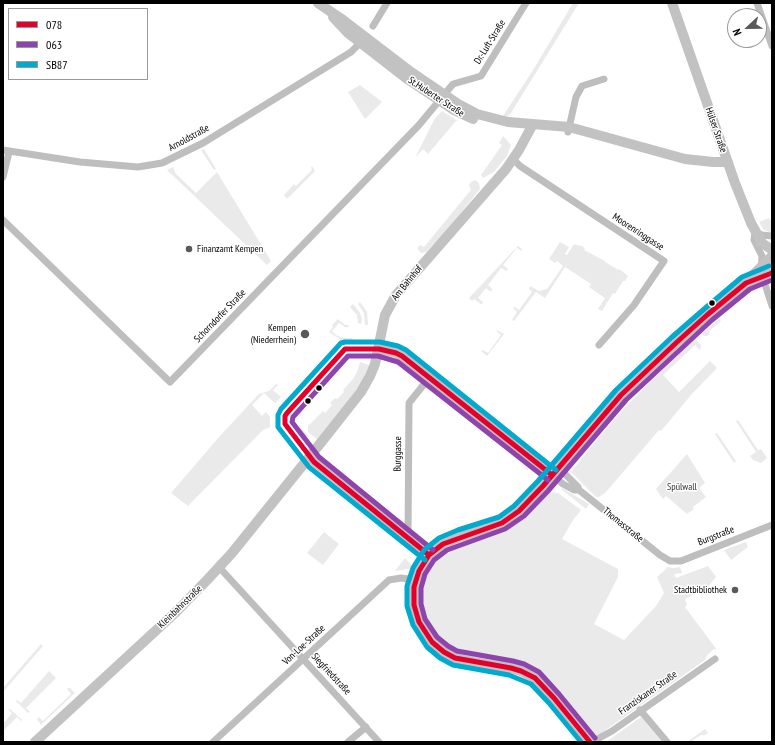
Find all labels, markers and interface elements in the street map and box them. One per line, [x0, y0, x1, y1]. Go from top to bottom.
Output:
legend [8, 8, 148, 80]
north arrow [727, 8, 767, 48]
text: 078 [46, 17, 62, 32]
street label: Dr.-Luft-Straße [472, 18, 508, 66]
text: N [729, 27, 744, 38]
text: 063 [46, 37, 62, 52]
text: SB87 [46, 57, 68, 72]
street label: St.Huberter Straße [406, 74, 466, 120]
street label: Hülser Straße [703, 106, 729, 154]
street label: Arnoldstraße [167, 122, 211, 154]
street label: Moorenringgasse [610, 211, 666, 253]
place label: Finanzamt Kempen [197, 243, 263, 255]
marker: Finanzamt Kempen [184, 244, 194, 254]
street label: Am Bahnhof [389, 263, 425, 303]
street label: Schorndorfer Straße [192, 287, 248, 345]
unlabelled marker [707, 298, 717, 308]
place label: Kempen (Niederrhein) [251, 322, 296, 346]
marker: Kempen (Niederrhein) [299, 328, 311, 340]
unlabelled marker [314, 383, 324, 393]
unlabelled marker [303, 396, 313, 406]
street label: Burggasse [392, 436, 404, 472]
park label: Spülwall [667, 481, 697, 493]
street label: Thomasstraße [600, 505, 646, 545]
street label: Burgstraße [696, 524, 736, 548]
street label: Kleinbahnstraße [155, 583, 205, 631]
place label: Stadtbibliothek [674, 584, 727, 596]
marker: Stadtbibliothek [730, 585, 740, 595]
street label: Von-Loe-Straße [280, 622, 328, 668]
street label: Siegfriedstraße [309, 651, 353, 697]
street label: Franziskaner Straße [617, 668, 679, 718]

